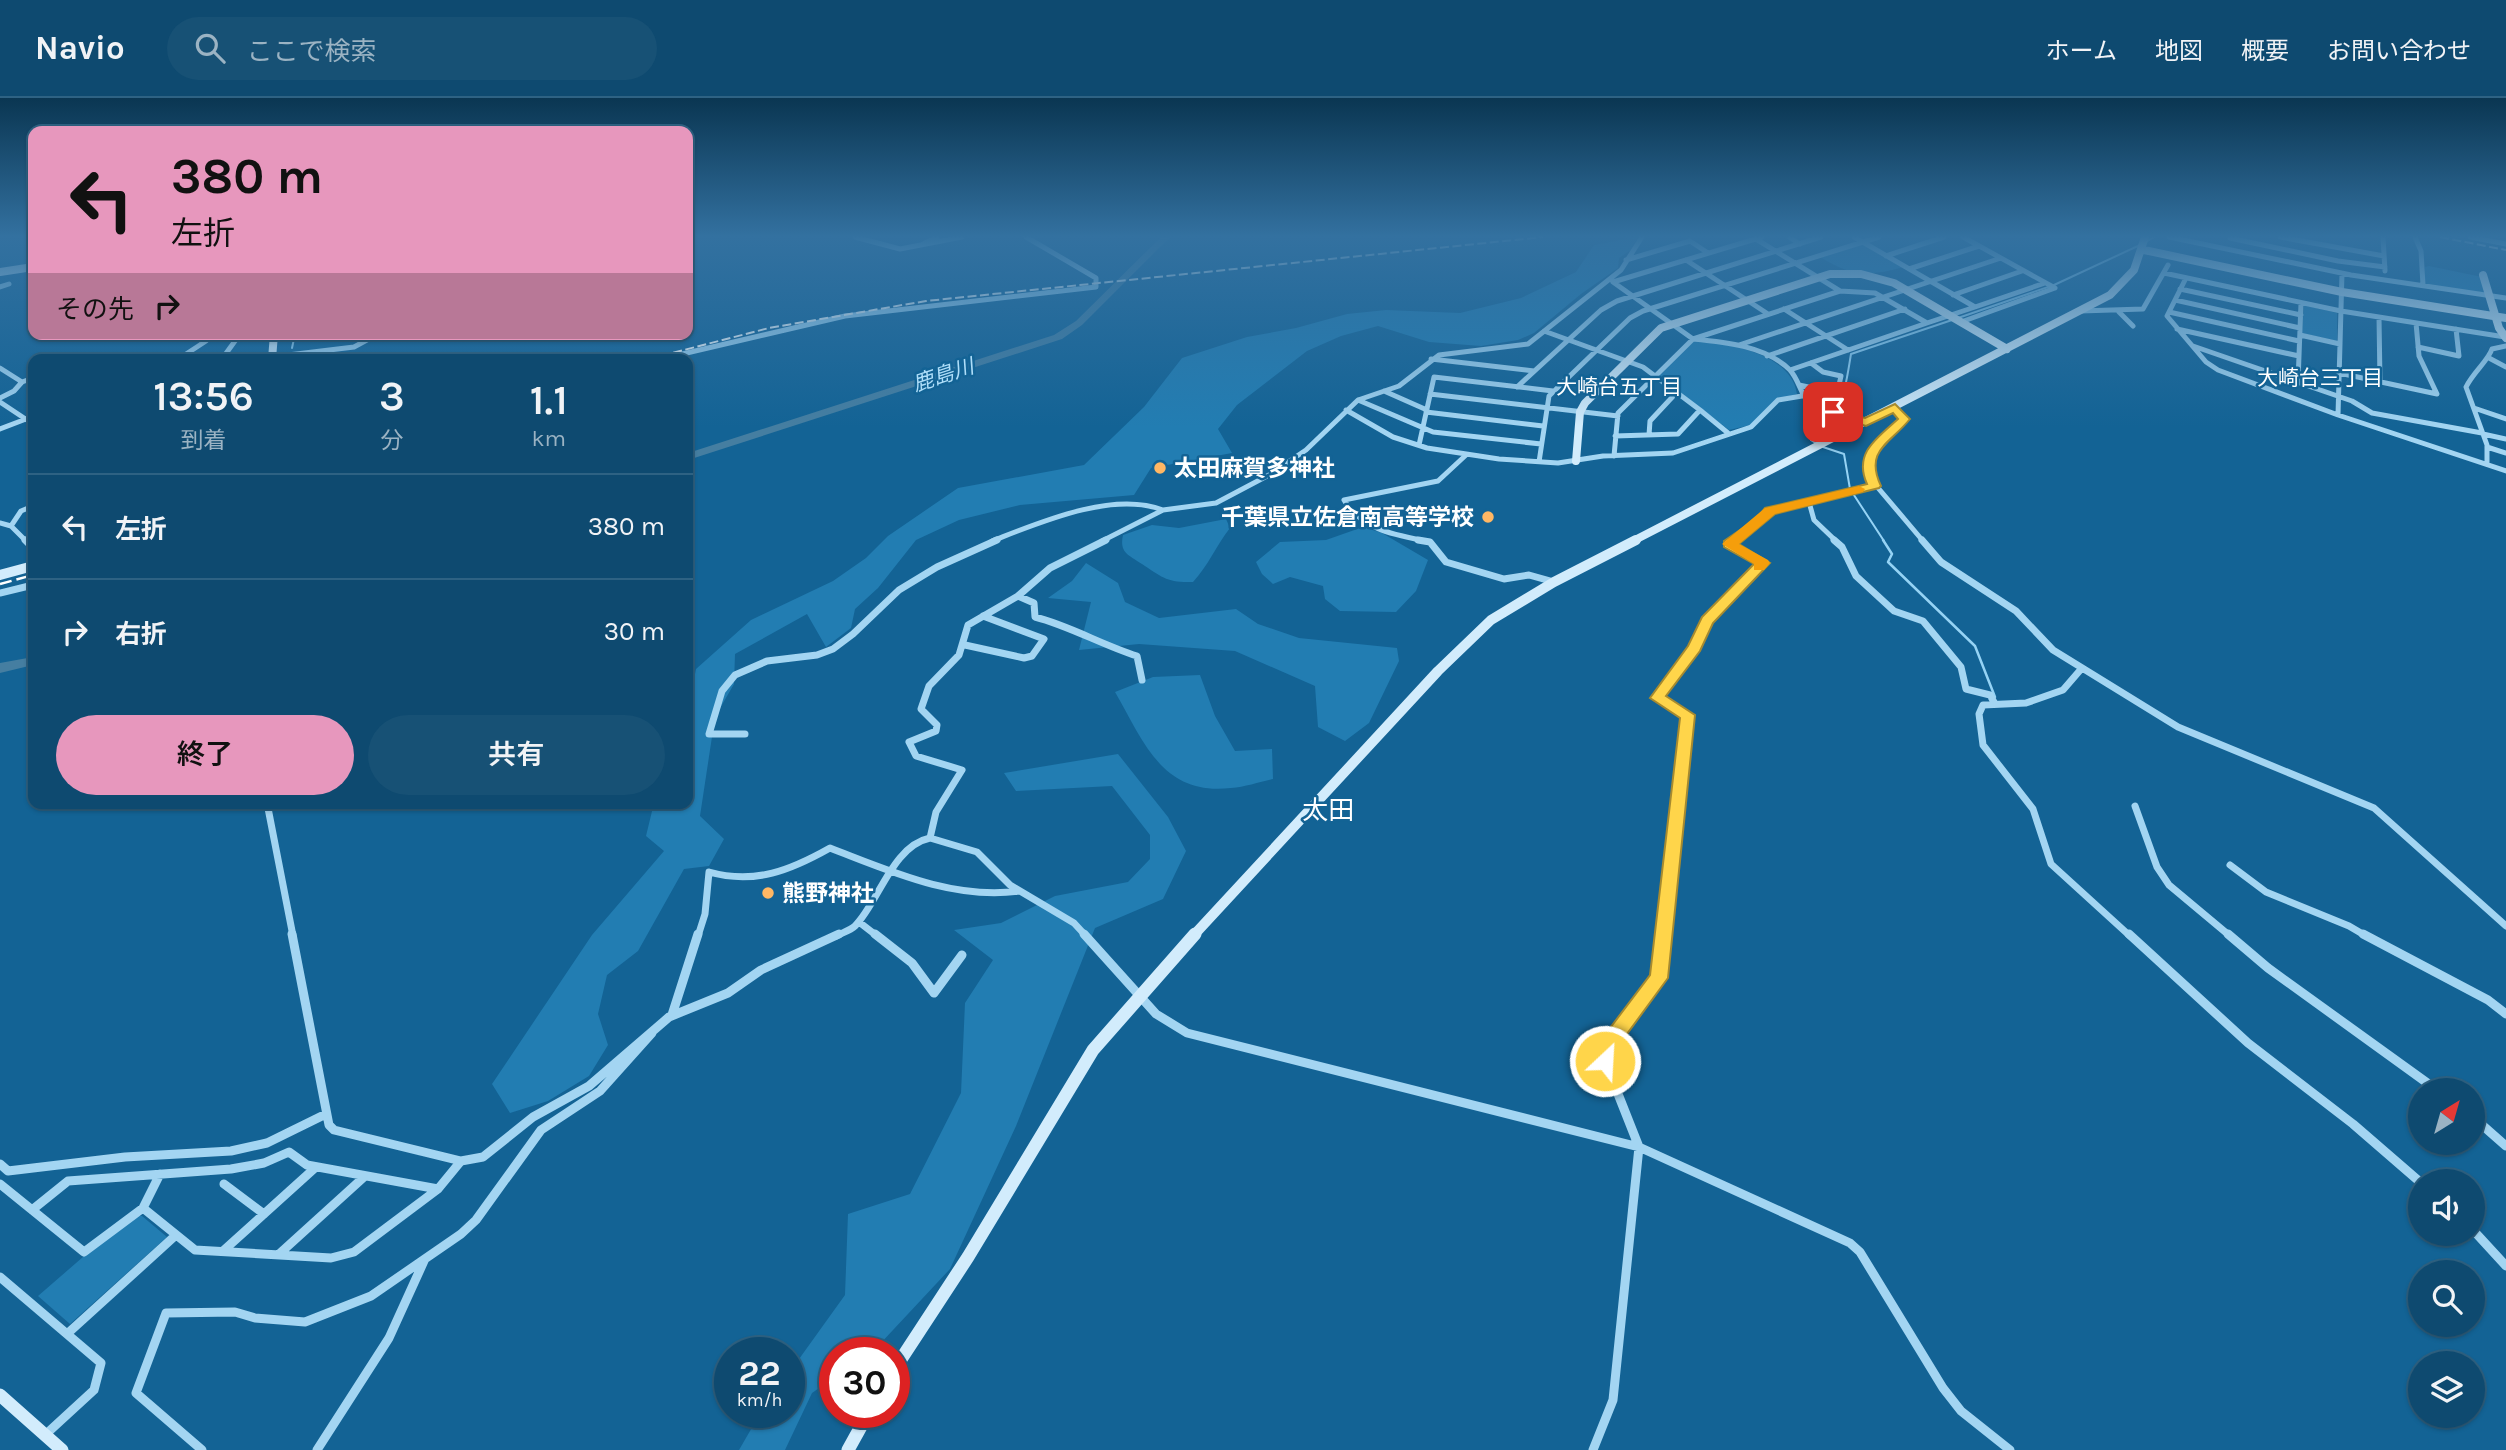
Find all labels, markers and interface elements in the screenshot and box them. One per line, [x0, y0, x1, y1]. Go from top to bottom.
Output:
search box [167, 17, 657, 80]
text: Navio [35, 29, 125, 67]
icon: search [191, 29, 229, 67]
text: ここで検索 [247, 36, 377, 67]
text: ホーム [2046, 37, 2117, 65]
text: 地図 [2155, 37, 2203, 65]
text: 概要 [2241, 37, 2289, 65]
text: お問い合わせ [2327, 37, 2471, 65]
text: 380 m [171, 148, 323, 205]
icon: left [56, 154, 147, 245]
text: 左折 [171, 215, 235, 252]
icon: right [148, 287, 186, 325]
text: その先 [56, 294, 134, 325]
water label: 鹿島川 [909, 353, 979, 396]
district label: 大崎台三丁目 [2257, 366, 2383, 390]
text: 13:56 [153, 371, 254, 421]
text: 3 [379, 371, 405, 421]
text: 1.1 [530, 375, 568, 425]
district label: 大崎台五丁目 [1556, 375, 1682, 399]
pin [1803, 382, 1863, 442]
icon: arrive [1814, 393, 1852, 431]
text: km [532, 425, 566, 452]
text: 到着 [180, 427, 226, 454]
text: 分 [380, 427, 403, 454]
place label: 太田麻賀多神社 [1174, 455, 1335, 482]
marker: 太田麻賀多神社 [1152, 460, 1168, 476]
place label: 千葉県立佐倉南高等学校 [1221, 504, 1474, 531]
icon: left [56, 508, 94, 546]
marker: 千葉県立佐倉南高等学校 [1480, 509, 1496, 525]
text: 380 m [588, 511, 665, 542]
text: 左折 [115, 514, 167, 545]
icon: right [56, 613, 94, 651]
text: 30 m [604, 616, 665, 647]
text: 右折 [115, 619, 167, 650]
button: 終了 [56, 715, 354, 795]
button: 共有 [368, 715, 665, 795]
district label: 太田 [1302, 795, 1354, 826]
place label: 熊野神社 [782, 880, 874, 907]
marker: 熊野神社 [760, 885, 776, 901]
position arrow [1568, 1024, 1642, 1098]
north arrow [2408, 1078, 2485, 1155]
map controls [2408, 1078, 2485, 1428]
button: sound [2408, 1169, 2485, 1246]
button: search [2408, 1260, 2485, 1337]
speed limit sign: 30 [819, 1337, 910, 1428]
button: layers [2408, 1351, 2485, 1428]
text: 22 [738, 1353, 781, 1394]
text: km/h [737, 1389, 782, 1411]

